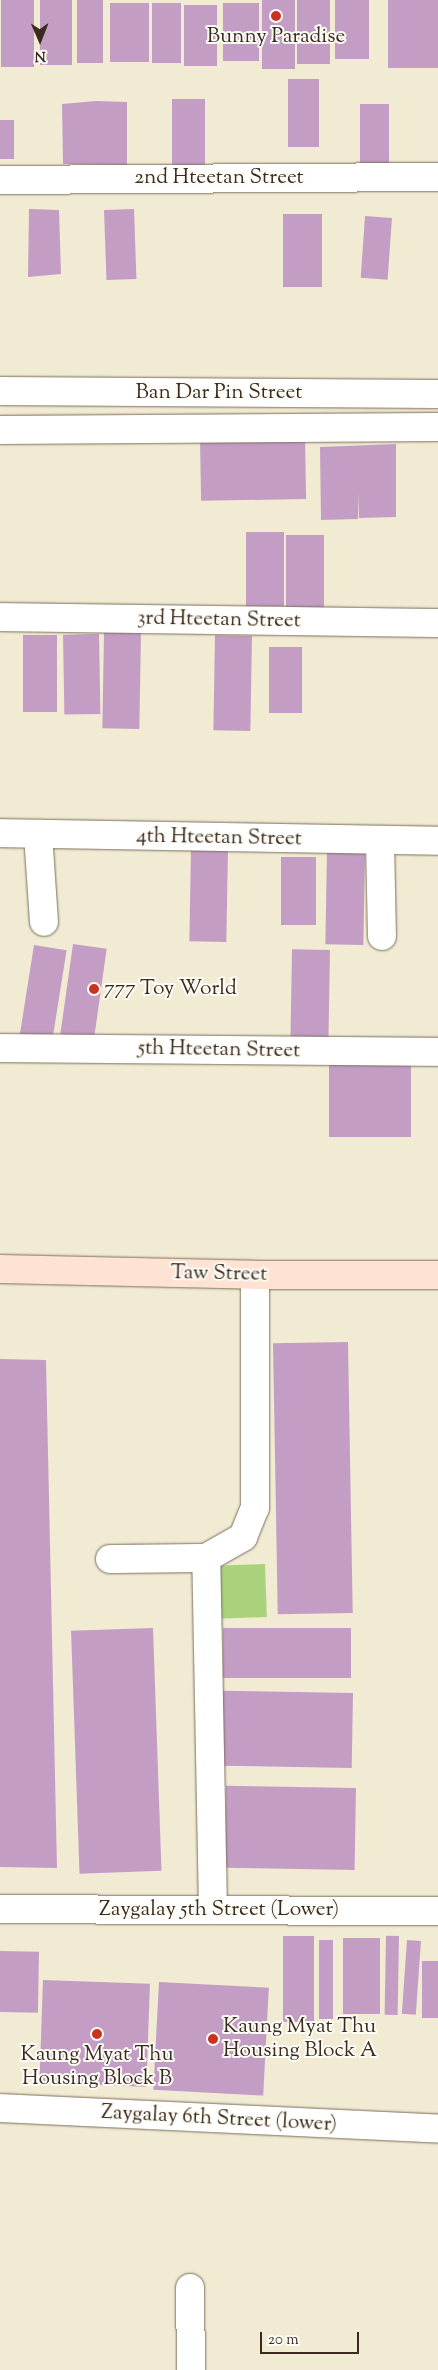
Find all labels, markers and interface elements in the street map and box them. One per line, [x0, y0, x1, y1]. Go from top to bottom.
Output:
marker: Bunny Paradise [270, 10, 282, 22]
north arrow [15, 15, 65, 65]
place label: Bunny Paradise [207, 24, 345, 50]
text: N [34, 45, 46, 65]
street label: 2nd Hteetan Street [134, 165, 304, 191]
street label: Ban Dar Pin Street [136, 380, 302, 406]
street label: 3rd Hteetan Street [137, 606, 301, 634]
street label: 4th Hteetan Street [136, 824, 302, 852]
place label: 777 Toy World [104, 976, 237, 1002]
marker: 777 Toy World [88, 983, 100, 995]
street label: 5th Hteetan Street [138, 1036, 300, 1064]
street label: Taw Street [170, 1261, 268, 1287]
street label: Zaygalay 5th Street (Lower) [99, 1897, 339, 1923]
place label: Kaung Myat Thu Housing Block A [223, 2014, 377, 2064]
marker: Kaung Myat Thu Housing Block B [91, 2028, 103, 2040]
marker: Kaung Myat Thu Housing Block A [207, 2033, 219, 2045]
place label: Kaung Myat Thu Housing Block B [20, 2042, 174, 2092]
street label: Zaygalay 6th Street (lower) [100, 2100, 338, 2138]
scale bar [263, 2322, 362, 2354]
text: 20 m [268, 2330, 299, 2351]

